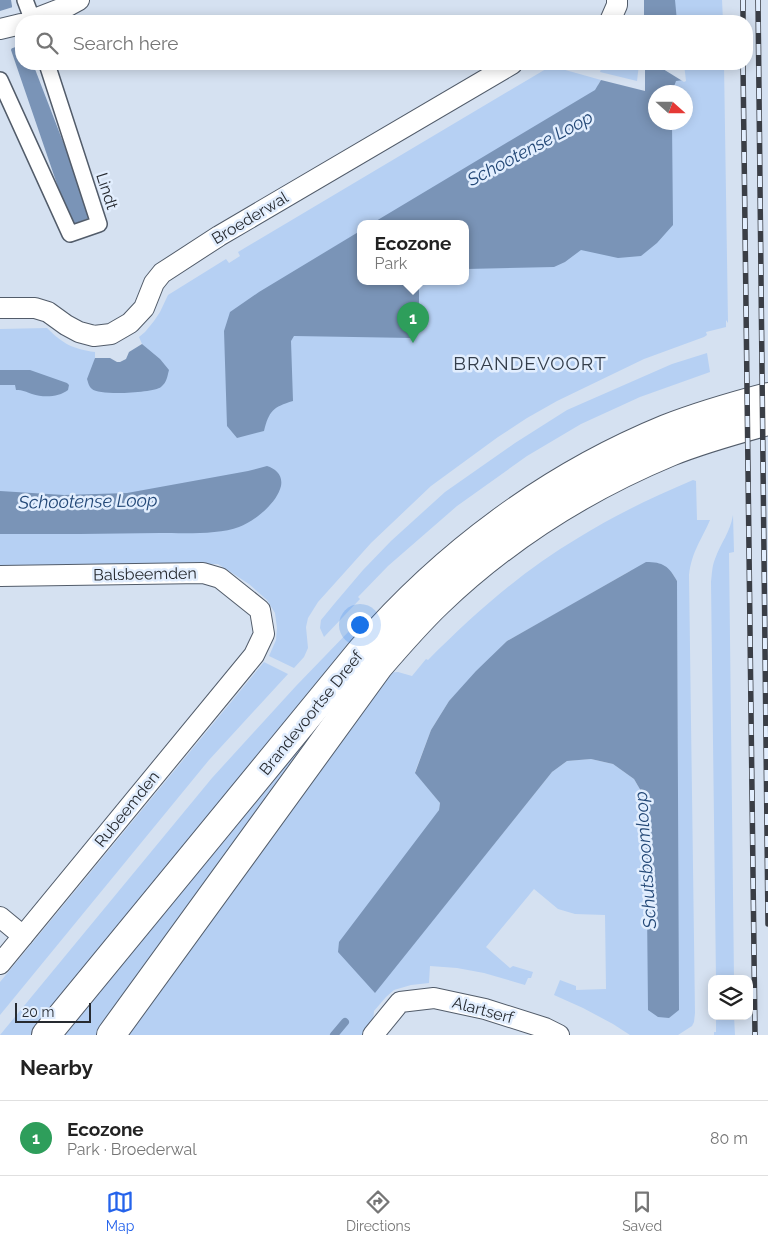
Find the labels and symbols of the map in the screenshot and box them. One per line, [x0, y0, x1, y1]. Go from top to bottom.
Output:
north arrow [648, 85, 693, 130]
water label: Schootense Loop [463, 106, 596, 190]
street label: Lindt [92, 170, 122, 212]
street label: Broederwal [208, 187, 292, 248]
pin: 1 [397, 302, 429, 343]
district label: BRANDEVOORT [453, 352, 607, 374]
water label: Schootense Loop [17, 489, 158, 513]
street label: Balsbeemden [93, 564, 197, 584]
your location [347, 612, 373, 638]
street label: Brandevoortse Dreef [255, 647, 367, 779]
street label: Rubeemden [91, 767, 163, 851]
water label: Schutsboomloop [630, 791, 660, 930]
street label: Alartserf [450, 993, 517, 1027]
scale bar [15, 1000, 91, 1023]

